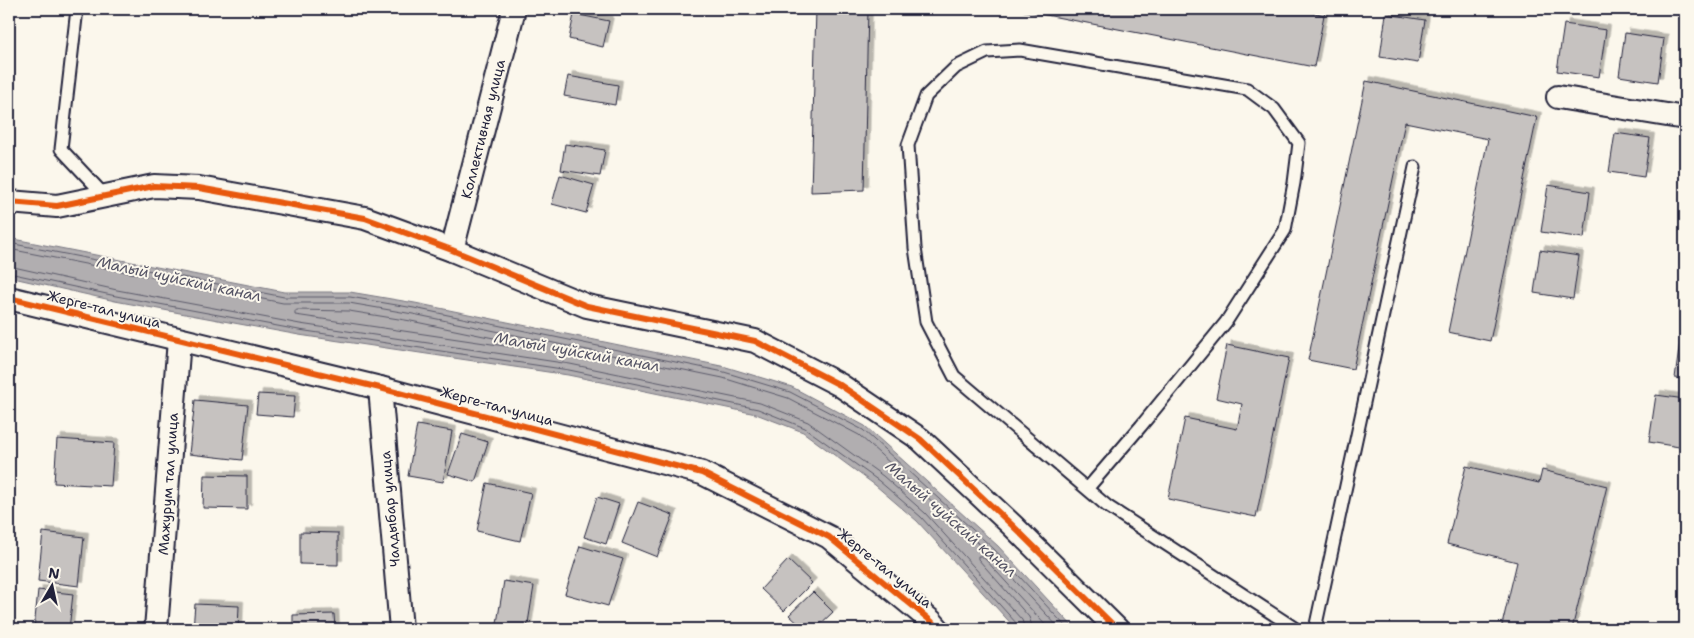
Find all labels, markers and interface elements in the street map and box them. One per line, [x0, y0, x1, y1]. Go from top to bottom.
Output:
street label: Коллективная улица [457, 57, 509, 200]
water label: Малый чуйский канал [95, 252, 263, 306]
street label: Жерге-тал улица [46, 286, 163, 332]
water label: Малый чуйский канал [493, 328, 661, 376]
street label: Жерге-тал улица [439, 382, 556, 430]
street label: Мажурум тал улица [154, 412, 182, 556]
street label: Чалдыбар улица [376, 450, 404, 568]
water label: Малый чуйский канал [881, 456, 1021, 582]
street label: Жерге-тал улица [834, 524, 936, 612]
north arrow [28, 560, 78, 610]
text: N [47, 563, 61, 583]

